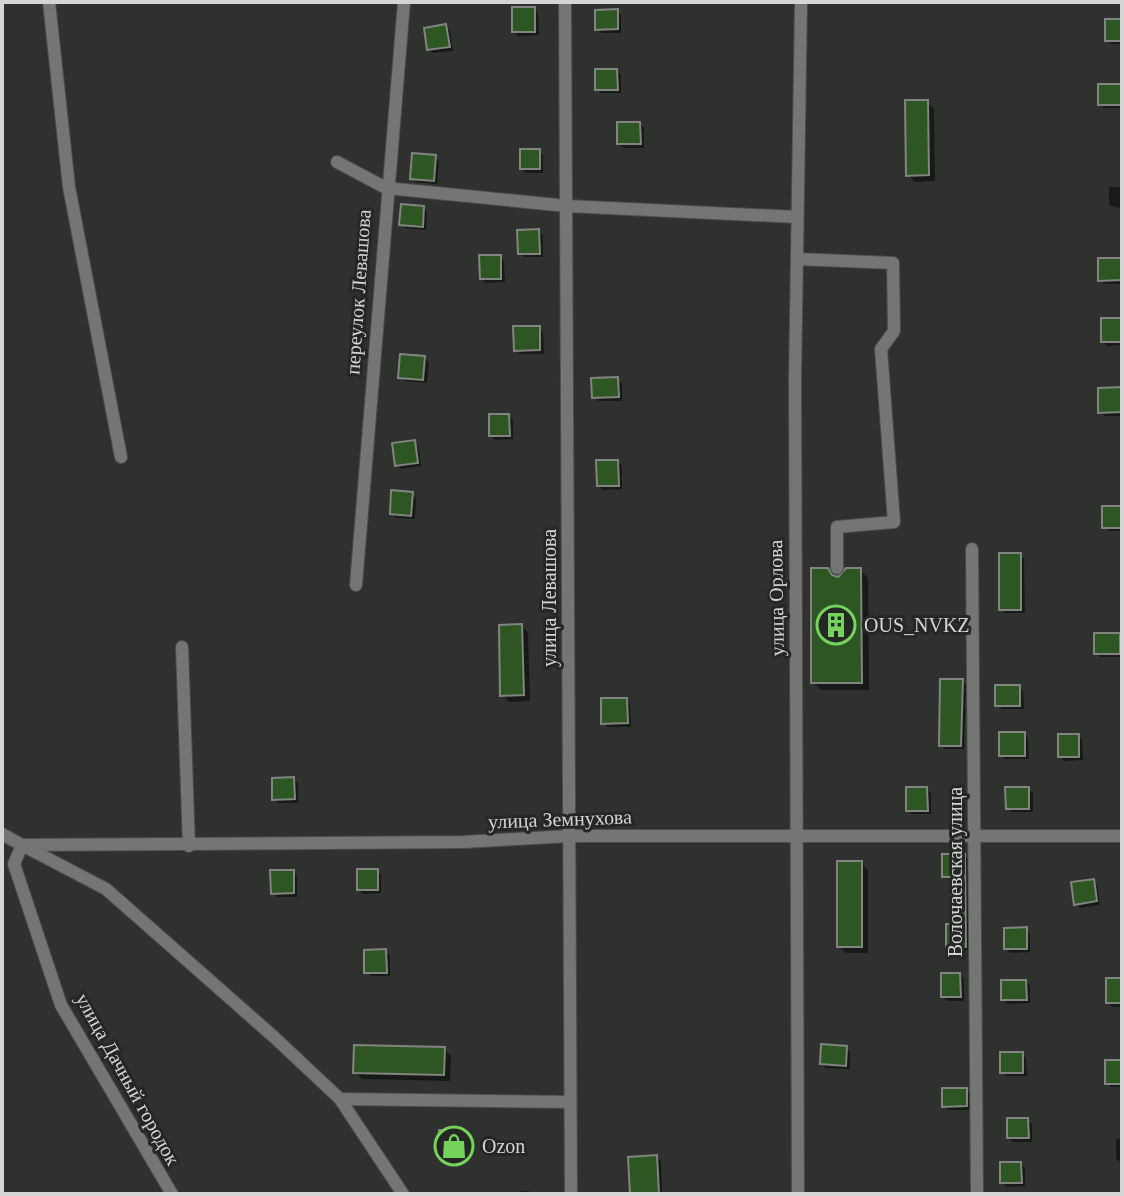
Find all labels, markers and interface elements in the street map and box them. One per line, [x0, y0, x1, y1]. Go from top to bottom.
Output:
street label: переулок Левашова [341, 209, 376, 375]
street label: улица Левашова [538, 529, 561, 667]
street label: улица Орлова [764, 539, 789, 656]
building icon: OUS_NVKZ [815, 604, 857, 646]
place label: OUS_NVKZ [864, 614, 970, 636]
street label: Волочаевская улица [944, 787, 967, 957]
street label: улица Земнухова [488, 805, 632, 834]
street label: улица Дачный городок [71, 989, 185, 1169]
shop icon: Ozon [433, 1125, 475, 1167]
place label: Ozon [482, 1135, 525, 1157]

